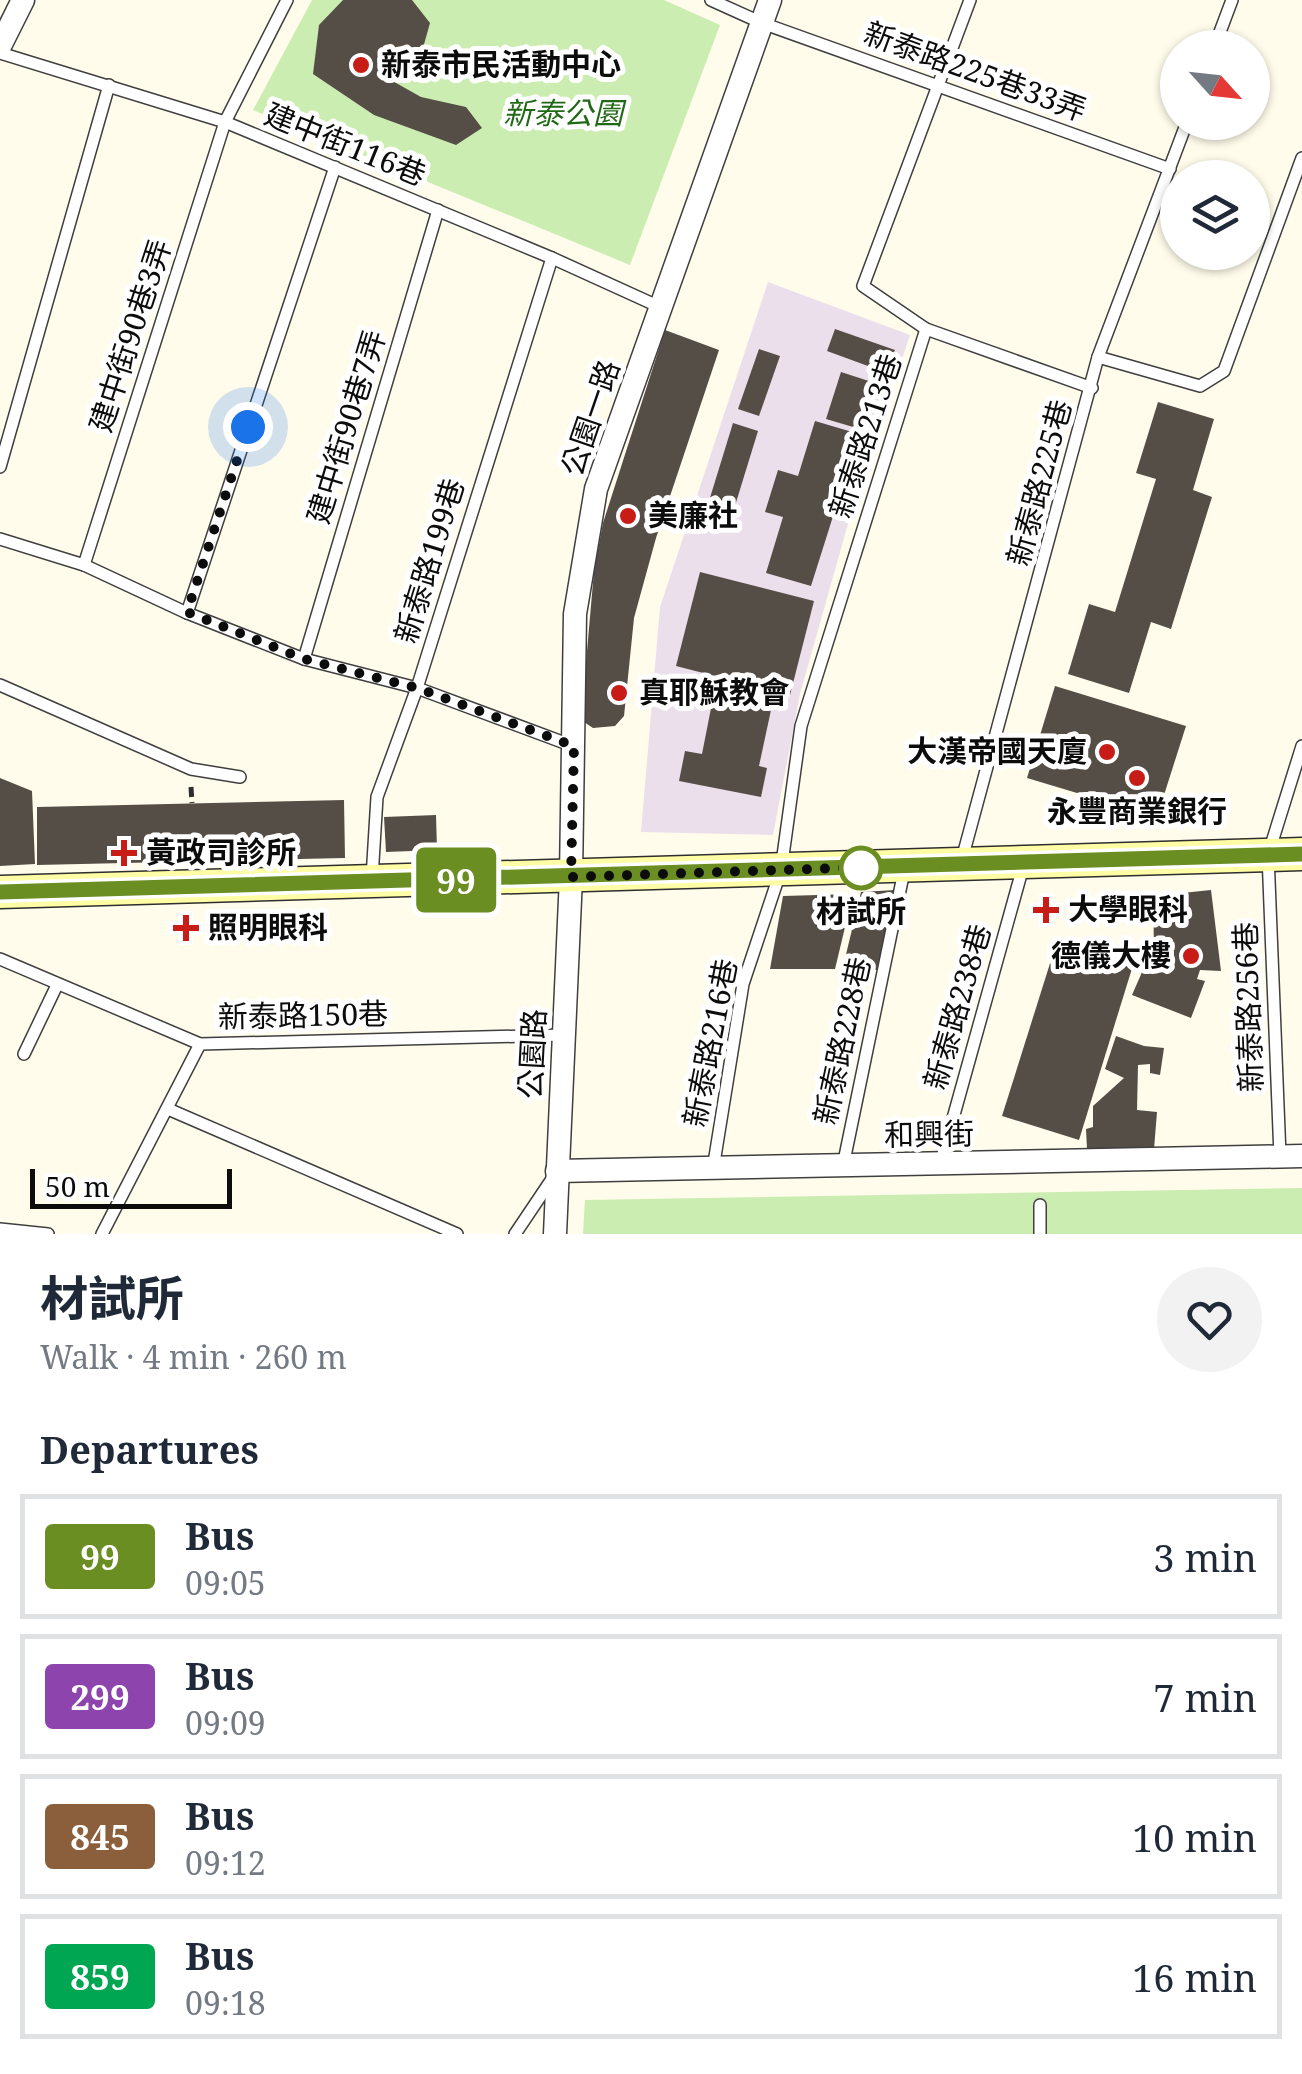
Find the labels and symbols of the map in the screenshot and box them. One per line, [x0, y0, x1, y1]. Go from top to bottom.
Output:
street label: 新泰路225巷33弄 [859, 11, 1092, 130]
north arrow [1160, 30, 1270, 140]
place label: 新泰市民活動中心 [381, 43, 621, 84]
marker: 新泰市民活動中心 [350, 54, 372, 76]
park label: 新泰公園 [503, 92, 627, 133]
street label: 建中街116巷 [259, 93, 432, 195]
street label: 建中街90巷3弄 [79, 234, 180, 437]
street label: 建中街90巷7弄 [297, 325, 394, 528]
street label: 新泰路213巷 [819, 348, 910, 523]
street label: 公園一路 [551, 354, 628, 481]
street label: 新泰路225巷 [997, 395, 1080, 570]
your location [223, 402, 273, 452]
street label: 新泰路199巷 [384, 473, 473, 648]
place label: 美廉社 [648, 494, 738, 535]
marker: 美廉社 [617, 505, 639, 527]
place label: 真耶穌教會 [639, 671, 790, 712]
marker: 真耶穌教會 [608, 682, 630, 704]
place label: 大漢帝國天廈 [907, 730, 1087, 771]
marker: 大漢帝國天廈 [1096, 741, 1118, 763]
marker: 永豐商業銀行 [1126, 767, 1148, 789]
place label: 永豐商業銀行 [1047, 790, 1227, 831]
place label: 黃政司診所 [146, 831, 296, 872]
marker: 黃政司診所 [111, 840, 137, 866]
marker: 材試所 [840, 847, 882, 889]
line badge: 99 [411, 848, 501, 912]
place label: 大學眼科 [1068, 888, 1188, 929]
place label: 材試所 [816, 890, 906, 931]
marker: 大學眼科 [1033, 897, 1059, 923]
place label: 照明眼科 [208, 906, 328, 947]
marker: 照明眼科 [173, 915, 199, 941]
street label: 新泰路238巷 [913, 919, 1000, 1094]
street label: 新泰路256巷 [1224, 921, 1271, 1093]
place label: 德儀大樓 [1051, 934, 1171, 975]
marker: 德儀大樓 [1180, 945, 1202, 967]
street label: 新泰路228巷 [804, 953, 879, 1128]
street label: 新泰路216巷 [673, 955, 746, 1130]
street label: 新泰路150巷 [217, 993, 388, 1036]
street label: 公園路 [509, 1008, 554, 1100]
street label: 和興街 [884, 1112, 974, 1155]
scale bar [30, 1164, 232, 1208]

